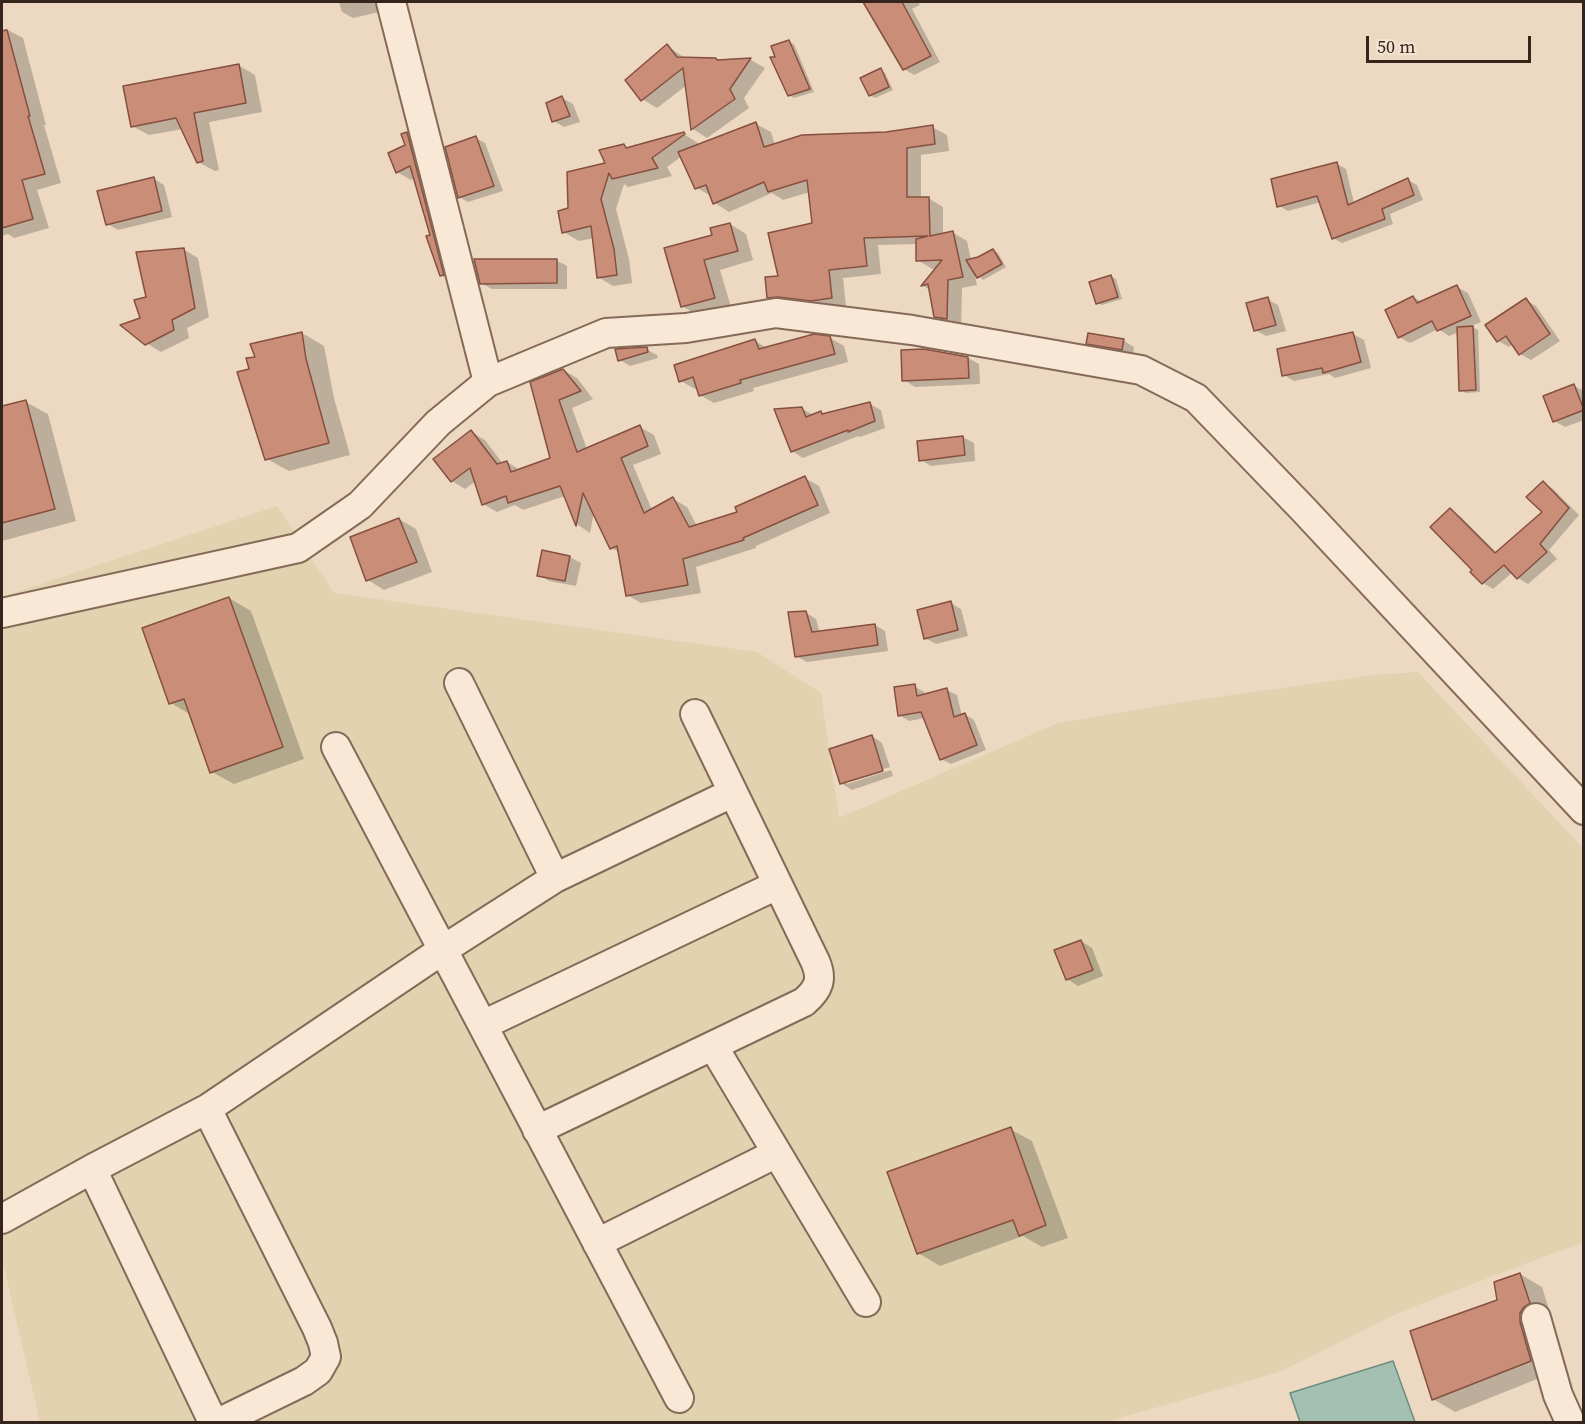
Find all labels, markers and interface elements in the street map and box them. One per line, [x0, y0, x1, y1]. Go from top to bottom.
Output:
scale bar [1369, 24, 1534, 62]
text: 50 m [1377, 34, 1415, 59]

